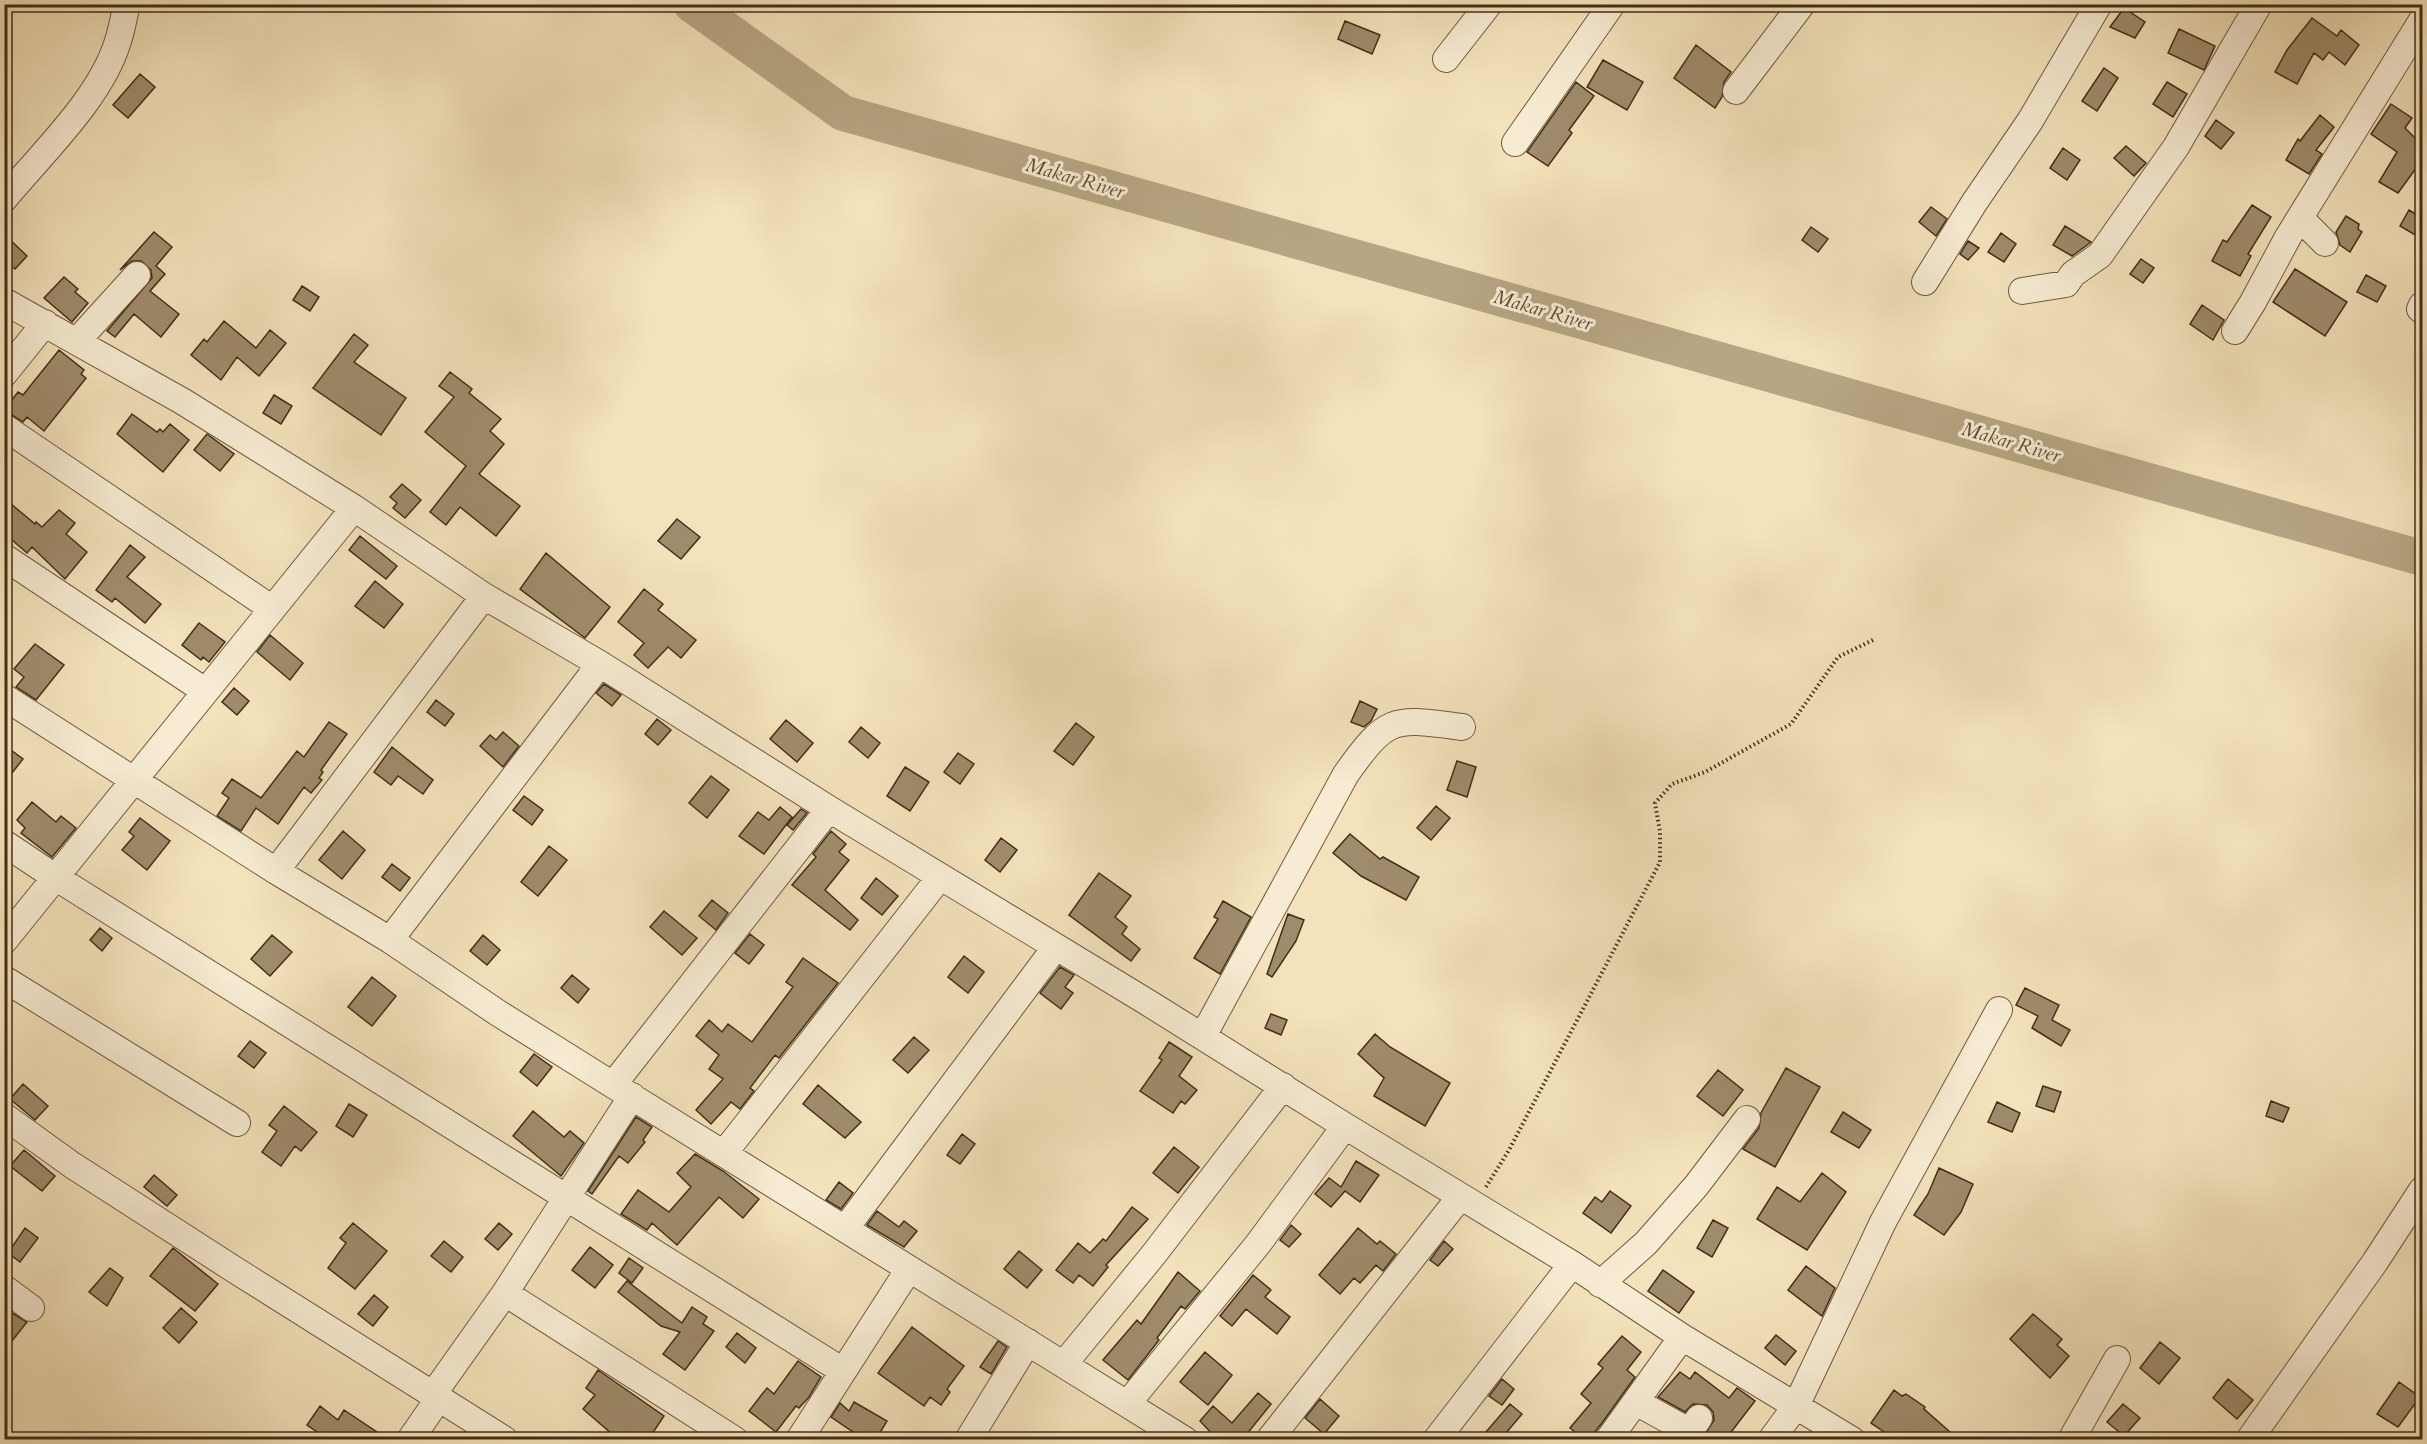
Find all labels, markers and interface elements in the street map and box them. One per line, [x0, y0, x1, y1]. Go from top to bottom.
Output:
water label: Makar River [1022, 151, 1129, 205]
water label: Makar River [1490, 283, 1597, 337]
water label: Makar River [1958, 415, 2065, 469]

